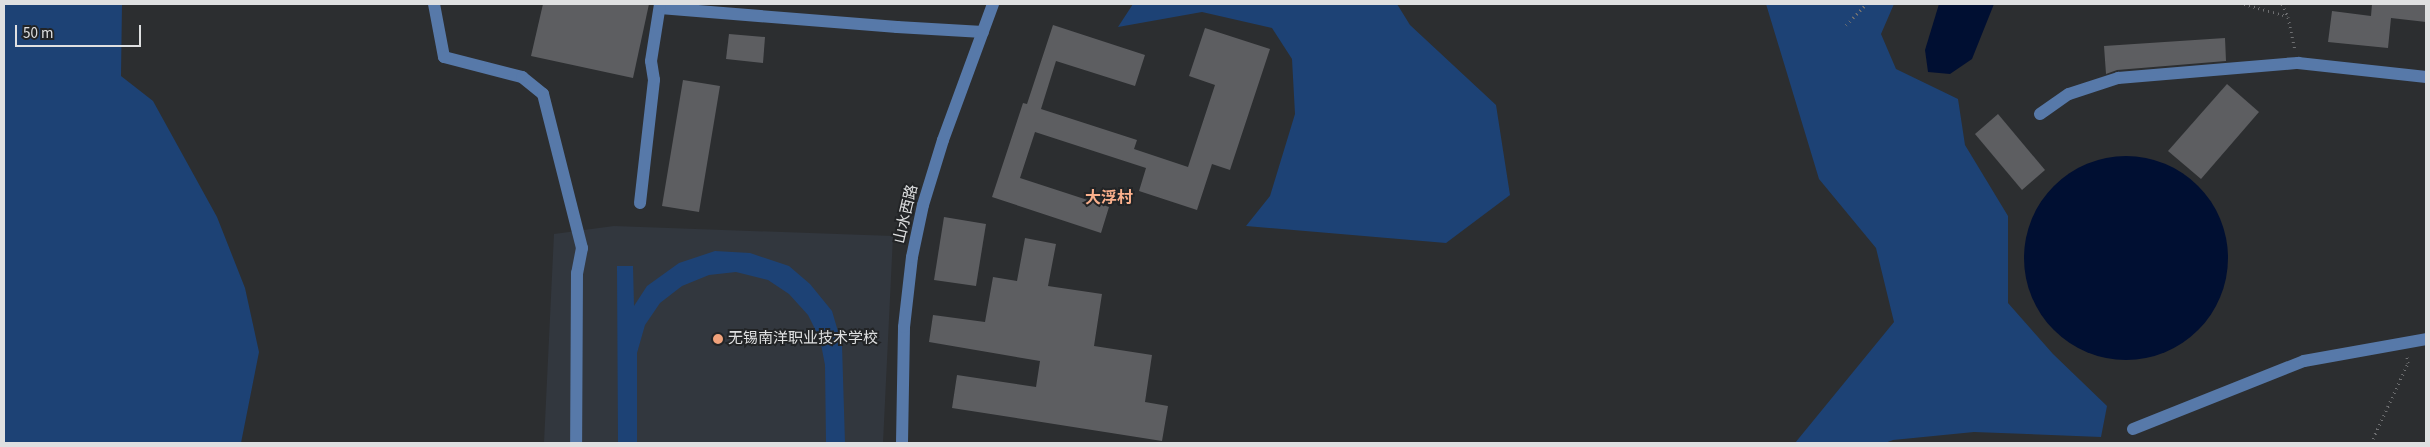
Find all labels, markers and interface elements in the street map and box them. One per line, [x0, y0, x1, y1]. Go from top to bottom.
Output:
scale bar [18, 15, 144, 47]
text: 50 m [23, 23, 53, 44]
street label: 山水西路 [890, 183, 922, 245]
district label: 大浮村 [1085, 188, 1133, 208]
place label: 无锡南洋职业技术学校 [728, 330, 878, 348]
marker: 无锡南洋职业技术学校 [712, 333, 724, 345]

